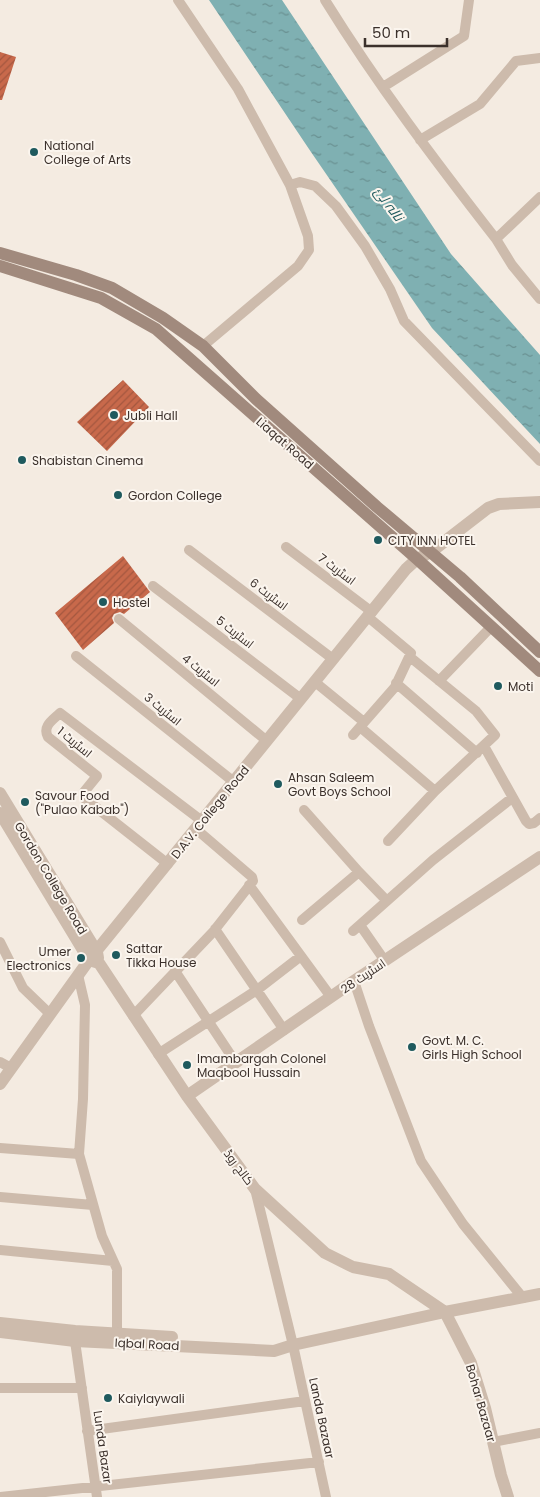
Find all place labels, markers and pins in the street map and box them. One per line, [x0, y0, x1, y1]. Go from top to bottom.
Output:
place label: National College of Arts [44, 137, 131, 168]
marker: National College of Arts [28, 146, 40, 158]
place label: Jubli Hall [124, 407, 178, 424]
marker: Jubli Hall [108, 409, 120, 421]
place label: Shabistan Cinema [32, 452, 143, 469]
marker: Shabistan Cinema [16, 454, 28, 466]
place label: Gordon College [128, 487, 222, 504]
marker: Gordon College [112, 489, 124, 501]
place label: CITY INN HOTEL [388, 532, 476, 549]
marker: CITY INN HOTEL [372, 534, 384, 546]
place label: Hostel [113, 594, 150, 611]
marker: Hostel [97, 596, 109, 608]
place label: Moti [508, 678, 533, 695]
marker: Moti [492, 680, 504, 692]
place label: Ahsan Saleem Govt Boys School [288, 769, 391, 800]
marker: Ahsan Saleem Govt Boys School [272, 778, 284, 790]
place label: Savour Food ("Pulao Kabab") [35, 787, 129, 818]
marker: Savour Food ("Pulao Kabab") [19, 796, 31, 808]
place label: Sattar Tikka House [126, 940, 197, 971]
place label: Umer Electronics [6, 943, 72, 974]
marker: Sattar Tikka House [110, 949, 122, 961]
marker: Umer Electronics [75, 952, 87, 964]
place label: Govt. M. C. Girls High School [422, 1032, 522, 1063]
marker: Govt. M. C. Girls High School [406, 1041, 418, 1053]
place label: Imambargah Colonel Maqbool Hussain [197, 1050, 326, 1081]
marker: Imambargah Colonel Maqbool Hussain [181, 1059, 193, 1071]
place label: Kaiylaywali [118, 1390, 185, 1407]
marker: Kaiylaywali [102, 1392, 114, 1404]

